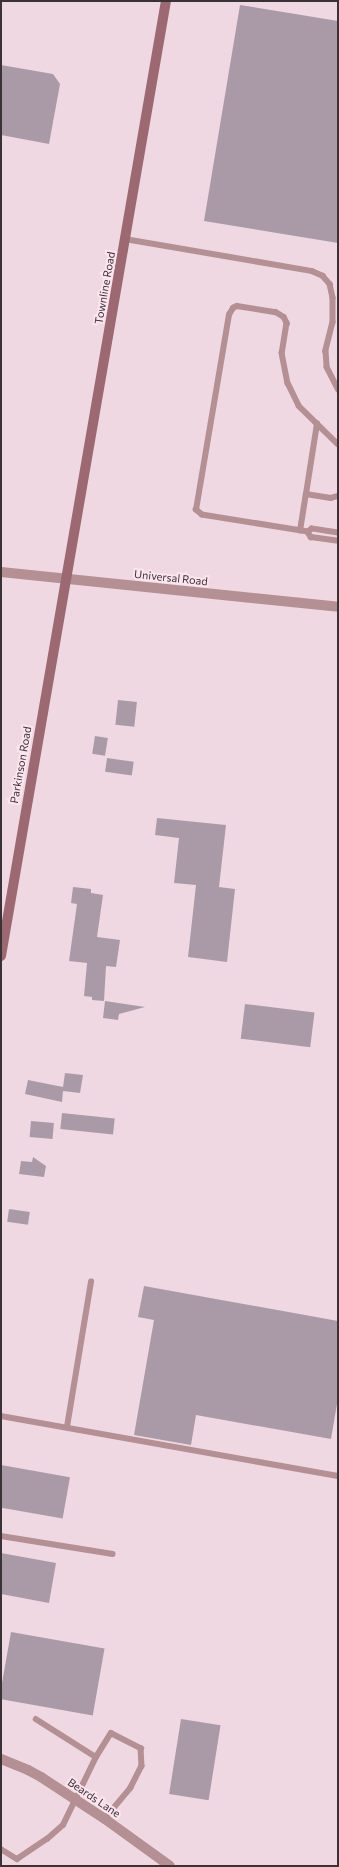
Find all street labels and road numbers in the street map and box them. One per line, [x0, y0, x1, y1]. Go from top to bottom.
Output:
street label: Townline Road [92, 251, 118, 325]
street label: Universal Road [134, 568, 208, 588]
street label: Parkinson Road [8, 726, 34, 804]
street label: Beards Lane [65, 1776, 123, 1820]

